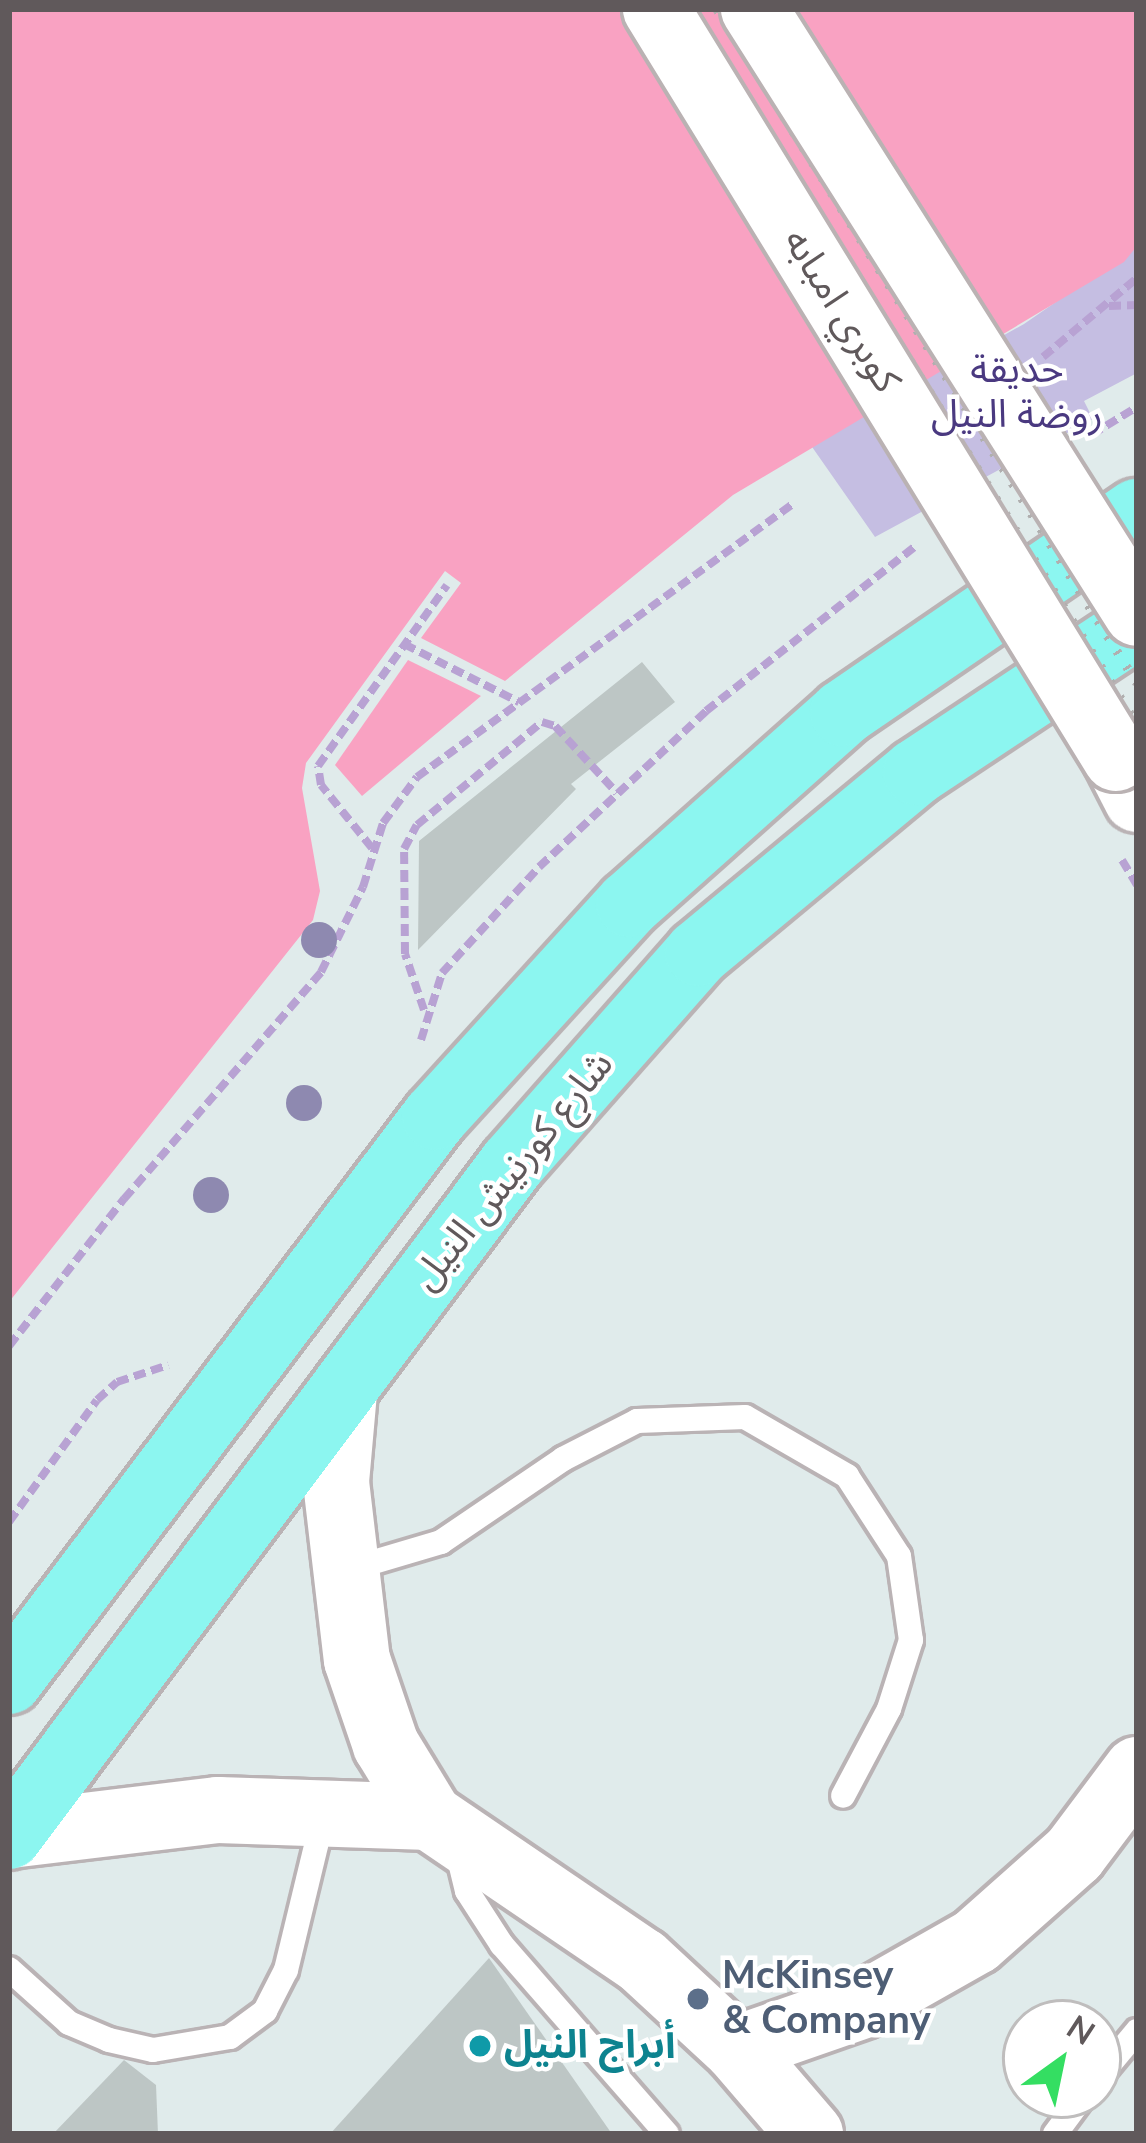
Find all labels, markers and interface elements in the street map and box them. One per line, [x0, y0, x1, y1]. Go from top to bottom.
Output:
street label: كوبري امبابه [772, 221, 910, 401]
park label: حديقة روضة النيل [931, 348, 1103, 439]
street label: شارع كورنيش النيل [402, 1042, 624, 1300]
place label: McKinsey & Company [722, 1954, 930, 2045]
marker: McKinsey & Company [685, 1986, 711, 2012]
north arrow [1002, 1999, 1122, 2119]
text: N [1058, 2005, 1103, 2056]
place label: أبراج النيل [504, 2023, 675, 2069]
marker: أبراج النيل [467, 2033, 493, 2059]

